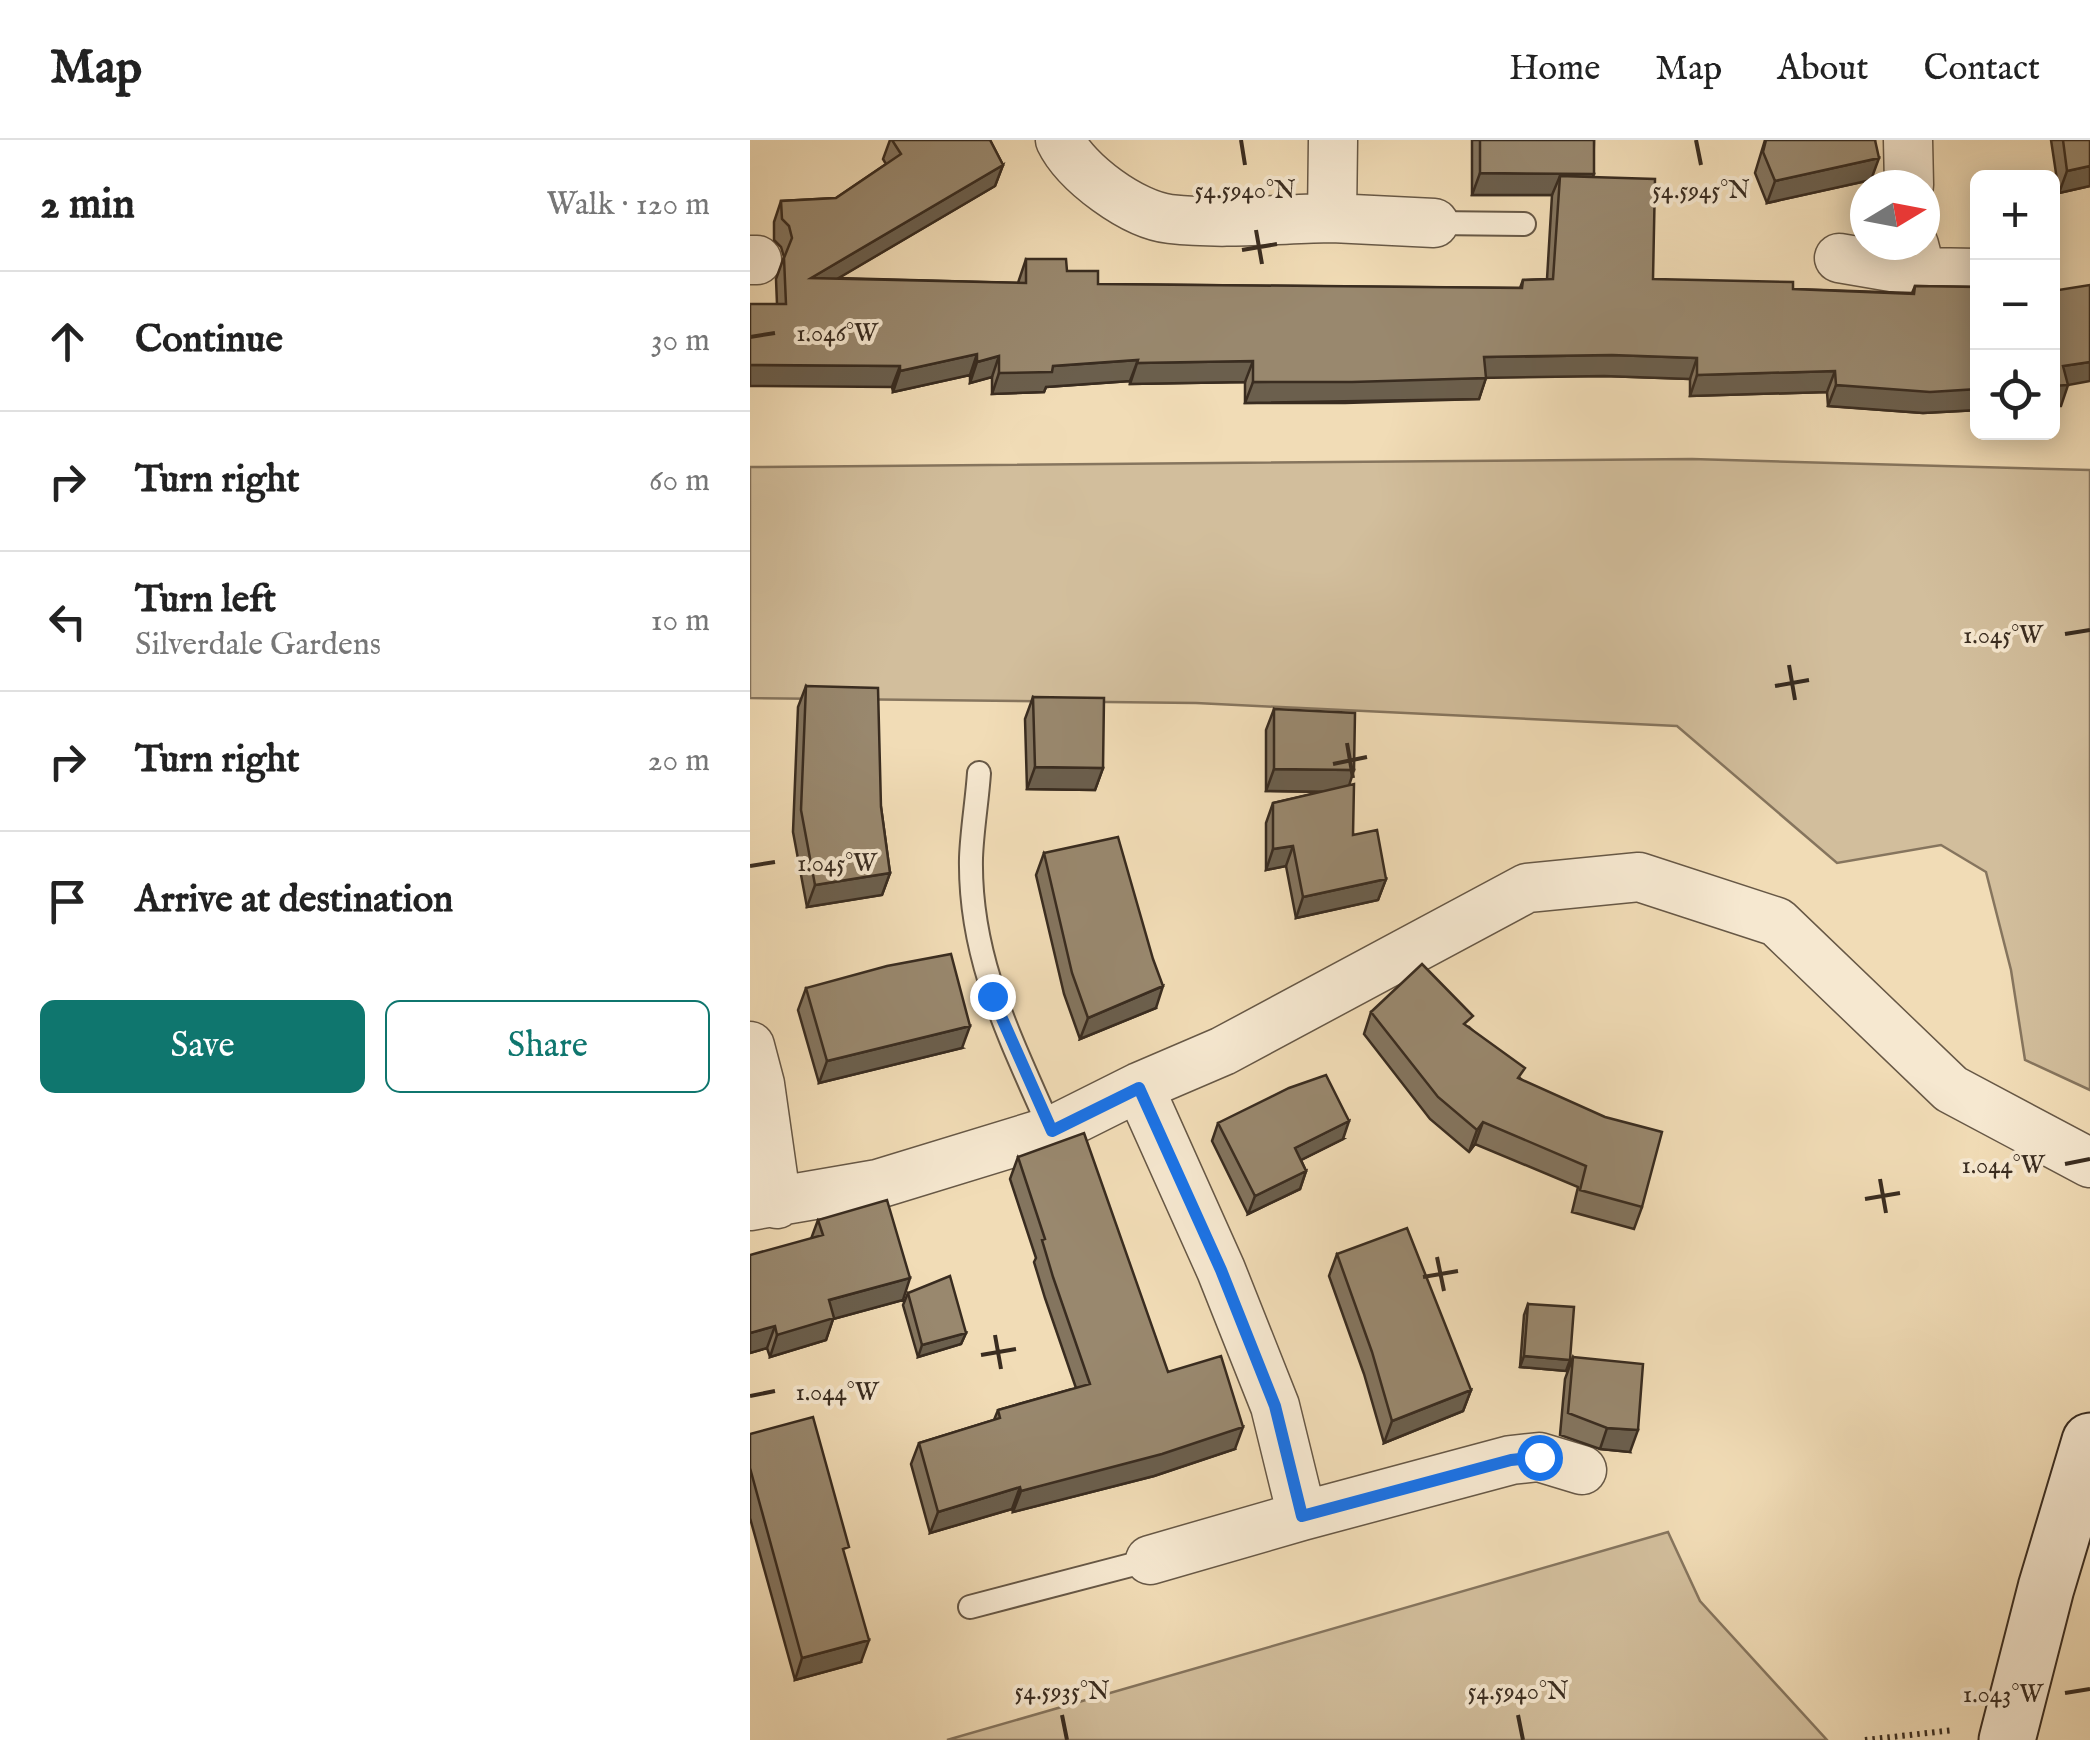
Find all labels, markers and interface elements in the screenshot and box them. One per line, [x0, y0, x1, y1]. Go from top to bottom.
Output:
text: Map [50, 39, 142, 99]
text: Home [1509, 47, 1600, 92]
text: Map [1655, 47, 1722, 92]
text: About [1777, 47, 1869, 92]
text: Contact [1924, 47, 2040, 92]
north arrow [1850, 170, 1940, 260]
map controls [1970, 170, 2060, 440]
button: + [1970, 170, 2060, 260]
text: 54.5940°N [1194, 175, 1296, 207]
text: 54.5945°N [1652, 175, 1750, 207]
text: 2 min [40, 179, 135, 232]
text: Walk · 120 m [546, 185, 710, 226]
button: − [1970, 260, 2060, 350]
icon: ahead [40, 314, 95, 369]
text: Continue [135, 317, 283, 365]
text: 1.046°W [796, 318, 879, 350]
text: 30 m [651, 321, 710, 362]
button: locate [1970, 350, 2060, 440]
icon: right [40, 454, 95, 509]
text: Turn right [135, 457, 299, 505]
text: 60 m [649, 461, 710, 502]
text: Turn left [135, 577, 276, 625]
icon: left [40, 594, 95, 649]
text: 10 m [651, 601, 710, 642]
text: 1.045°W [1963, 620, 2044, 652]
text: Silverdale Gardens [135, 625, 381, 666]
icon: right [40, 734, 95, 789]
text: Turn right [135, 737, 299, 785]
text: 20 m [648, 741, 710, 782]
text: 1.045°W [797, 848, 878, 880]
icon: arrive [40, 874, 95, 929]
text: Arrive at destination [135, 877, 453, 925]
route end [970, 974, 1016, 1020]
button: Save [40, 1000, 365, 1093]
button: Share [385, 1000, 710, 1093]
text: 1.044°W [1961, 1150, 2046, 1182]
text: 1.044°W [795, 1377, 880, 1409]
route start [1517, 1435, 1563, 1481]
text: 54.5935°N [1014, 1676, 1110, 1708]
text: 54.5940°N [1467, 1676, 1569, 1708]
text: 1.043°W [1963, 1679, 2044, 1711]

